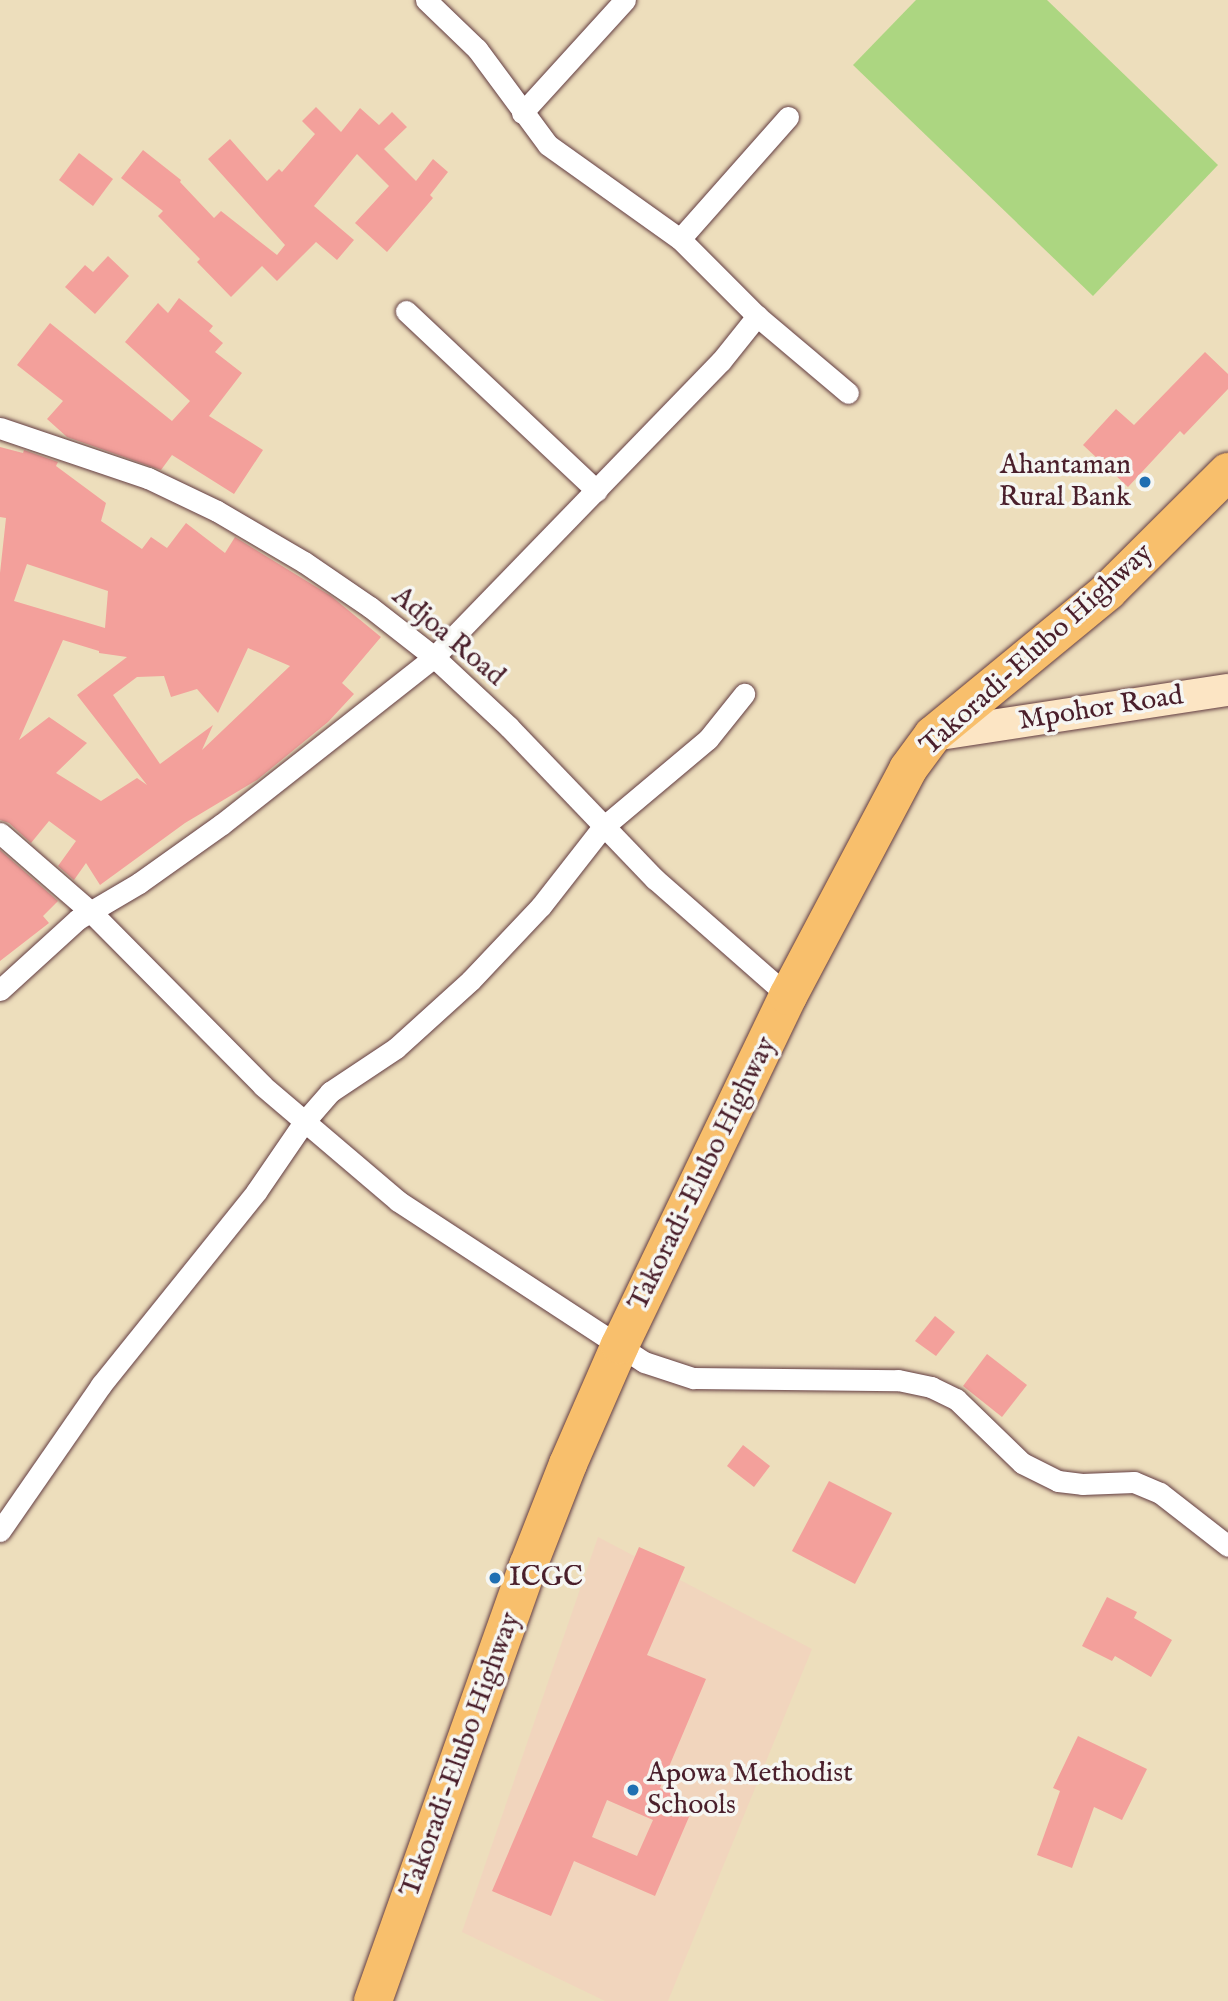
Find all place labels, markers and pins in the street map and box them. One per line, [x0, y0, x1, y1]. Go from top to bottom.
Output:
place label: Ahantaman Rural Bank [999, 449, 1131, 515]
marker: Ahantaman Rural Bank [1137, 474, 1153, 490]
place label: ICGC [509, 1561, 583, 1595]
marker: ICGC [487, 1570, 503, 1586]
place label: Apowa Methodist Schools [647, 1757, 853, 1823]
marker: Apowa Methodist Schools [625, 1782, 641, 1798]

